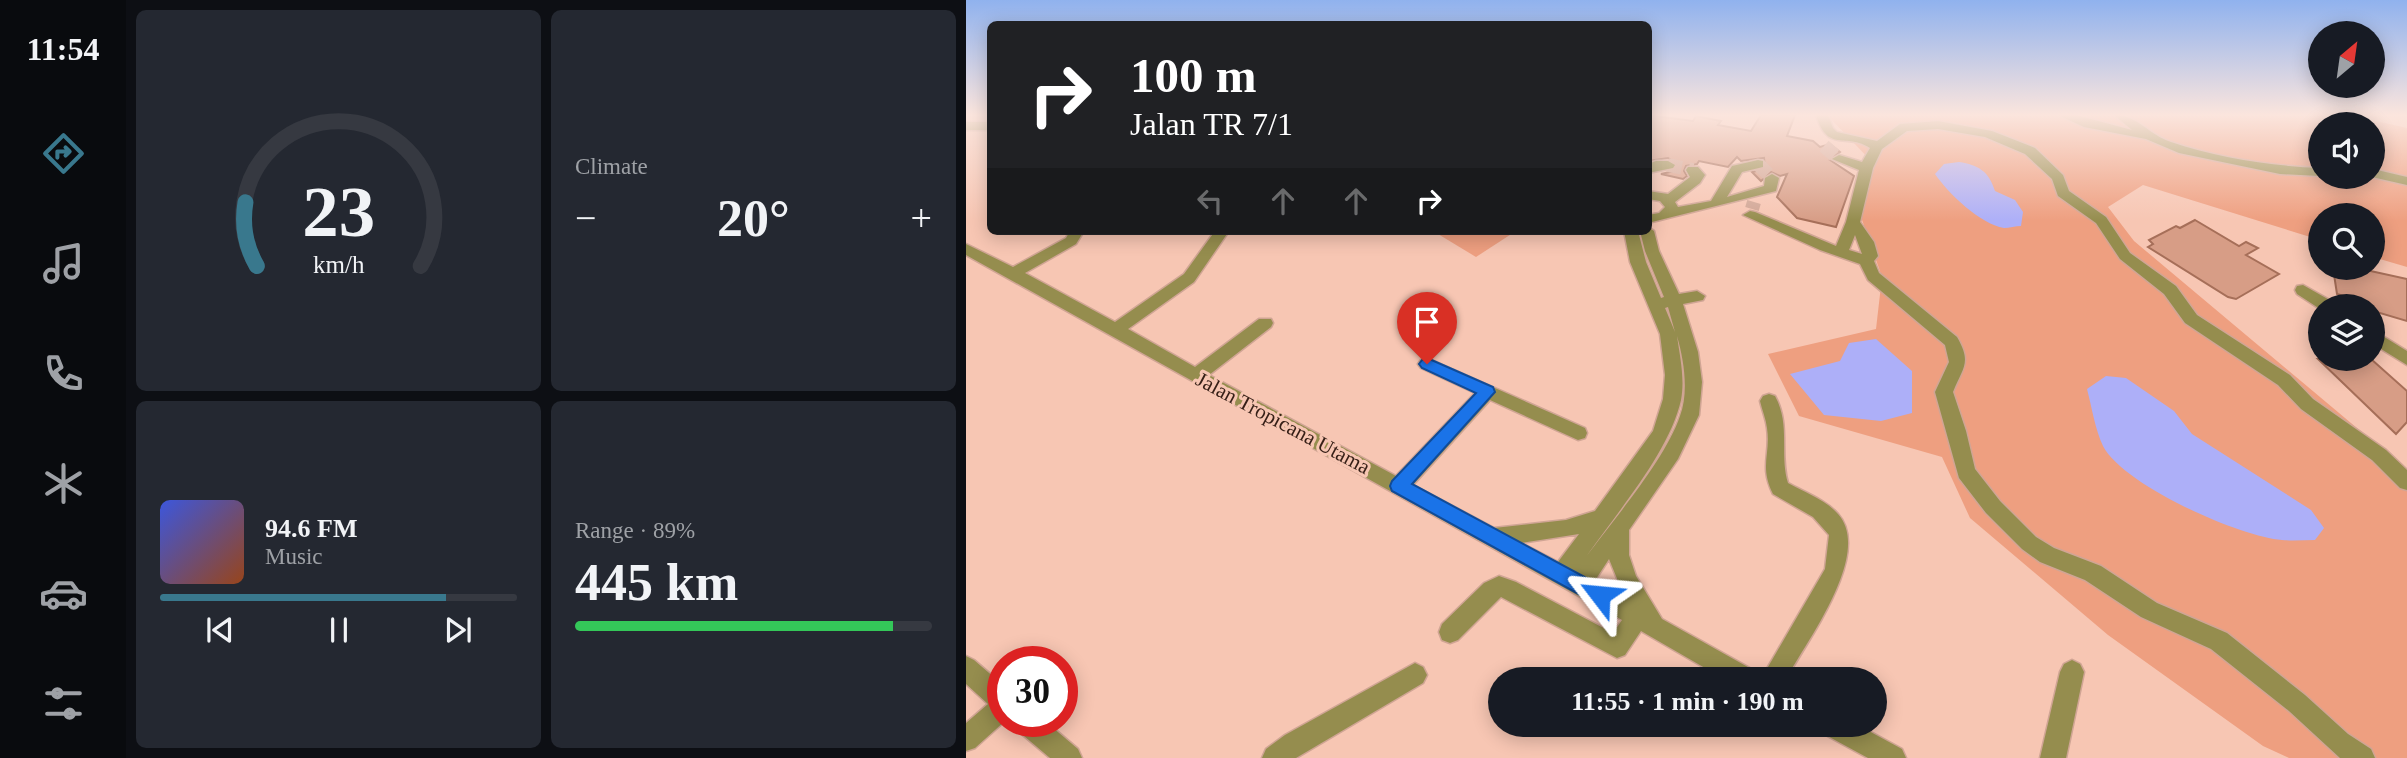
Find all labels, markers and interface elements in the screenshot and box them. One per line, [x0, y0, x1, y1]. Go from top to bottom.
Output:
north arrow [2308, 21, 2385, 98]
map controls [2308, 21, 2385, 371]
text: 11:54 [27, 31, 99, 67]
text: 100 m [1130, 48, 1257, 103]
icon: right [1015, 49, 1106, 140]
text: Jalan TR 7/1 [1130, 106, 1293, 142]
button: sound [2308, 112, 2385, 189]
icon: directions [39, 129, 88, 178]
text: Climate [575, 154, 648, 179]
text: 23 [302, 172, 375, 253]
icon: left [1191, 182, 1229, 220]
icon: ahead [1264, 182, 1302, 220]
icon: ahead [1337, 182, 1375, 220]
icon: right [1410, 182, 1448, 220]
text: 20° [717, 190, 790, 247]
text: − [575, 197, 596, 239]
text: + [911, 197, 932, 239]
button: search [2308, 203, 2385, 280]
icon: music [39, 239, 88, 288]
text: km/h [313, 251, 365, 278]
pin [1397, 292, 1457, 364]
button: layers [2308, 294, 2385, 371]
icon: arrive [1408, 303, 1446, 341]
icon: phone [39, 349, 88, 398]
street label: Jalan Tropicana Utama [1192, 367, 1375, 479]
icon: climate [39, 459, 88, 508]
text: 94.6 FM [265, 514, 357, 543]
text: Range · 89% [575, 518, 695, 543]
text: Music [265, 544, 323, 569]
text: 445 km [575, 554, 738, 611]
position arrow [1563, 558, 1637, 632]
icon: car [39, 569, 88, 618]
icon: previous [201, 611, 239, 649]
icon: pause [320, 611, 358, 649]
icon: next [439, 611, 477, 649]
speed limit sign: 30 [987, 646, 1078, 737]
icon: filters [39, 679, 88, 728]
text: 11:55 · 1 min · 190 m [1571, 687, 1804, 716]

